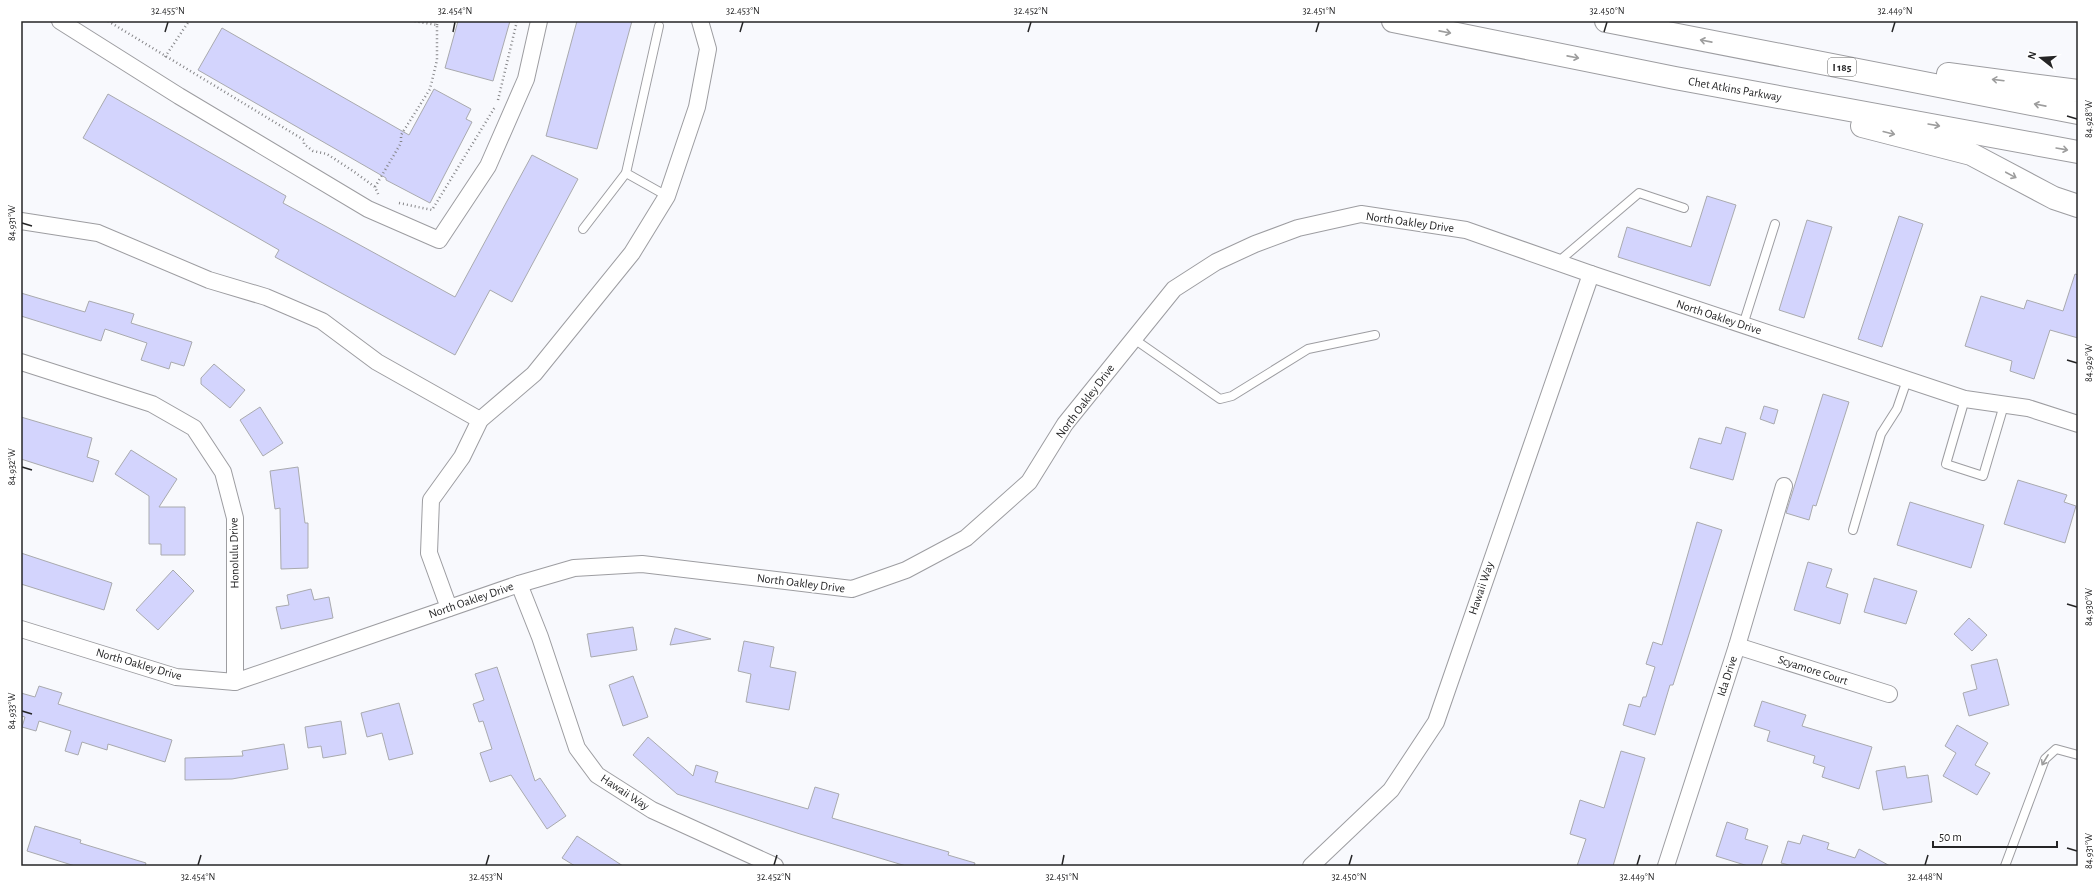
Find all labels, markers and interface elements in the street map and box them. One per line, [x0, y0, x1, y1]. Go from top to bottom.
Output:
text: 32.455°N [151, 6, 185, 16]
text: 32.454°N [438, 6, 472, 16]
text: 32.453°N [726, 6, 760, 16]
text: 32.452°N [1014, 6, 1048, 16]
text: 32.451°N [1302, 6, 1336, 16]
text: 32.450°N [1590, 6, 1625, 16]
text: 32.449°N [1877, 6, 1913, 16]
one-way arrow [1438, 28, 1451, 36]
one-way arrow [1700, 36, 1713, 44]
north arrow [2021, 38, 2061, 78]
text: N [2026, 50, 2038, 60]
one-way arrow [1566, 54, 1579, 62]
road number: I 185 [1828, 58, 1856, 76]
street label: Chet Atkins Parkway [1687, 75, 1783, 104]
one-way arrow [1992, 76, 2005, 84]
text: 84.928°W [2084, 100, 2094, 138]
one-way arrow [2034, 101, 2047, 109]
one-way arrow [1927, 122, 1940, 130]
one-way arrow [1883, 129, 1896, 137]
one-way arrow [2055, 145, 2068, 153]
one-way arrow [2005, 172, 2017, 179]
text: 84.931°W [7, 205, 17, 241]
street label: North Oakley Drive [1365, 210, 1455, 235]
street label: North Oakley Drive [1675, 298, 1763, 337]
text: 84.929°W [2084, 344, 2094, 382]
street label: North Oakley Drive [1053, 362, 1117, 441]
text: 84.932°W [7, 448, 17, 486]
street label: Honolulu Drive [227, 517, 241, 589]
street label: Hawaii Way [1466, 560, 1497, 616]
street label: North Oakley Drive [756, 572, 846, 595]
street label: North Oakley Drive [427, 580, 515, 621]
text: 84.930°W [2084, 588, 2094, 626]
street label: North Oakley Drive [94, 646, 183, 683]
street label: Scyamore Court [1776, 653, 1850, 688]
street label: Ida Drive [1715, 654, 1739, 698]
text: 84.933°W [7, 693, 17, 729]
one-way arrow [2041, 754, 2049, 766]
street label: Hawaii Way [598, 772, 651, 813]
scale bar [1933, 823, 2057, 849]
text: 50 m [1939, 831, 1962, 843]
text: 84.931°W [2084, 833, 2094, 869]
text: 32.454°N [181, 872, 215, 882]
text: 32.453°N [469, 872, 503, 882]
text: 32.452°N [757, 872, 791, 882]
text: 32.451°N [1045, 872, 1079, 882]
text: 32.450°N [1332, 872, 1367, 882]
text: 32.449°N [1619, 872, 1655, 882]
text: 32.448°N [1907, 872, 1943, 882]

